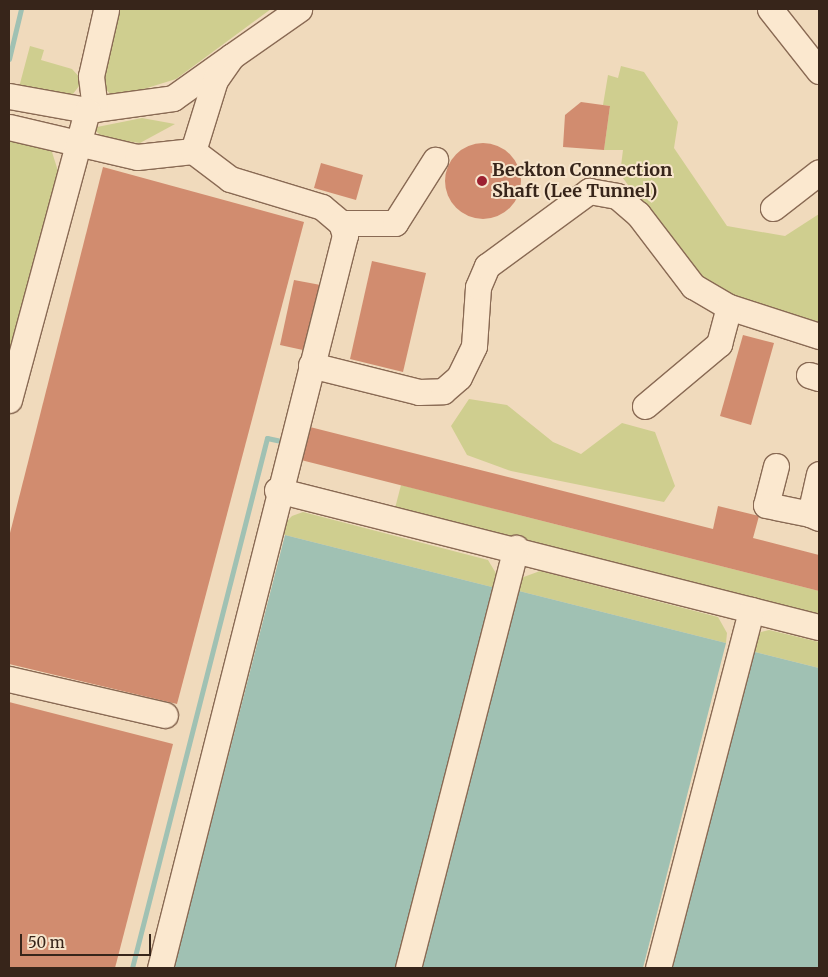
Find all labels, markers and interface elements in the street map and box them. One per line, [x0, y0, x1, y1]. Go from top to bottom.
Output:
place label: Beckton Connection Shaft (Lee Tunnel) [492, 160, 672, 202]
marker: Beckton Connection Shaft (Lee Tunnel) [476, 175, 488, 187]
scale bar [22, 924, 154, 956]
text: 50 m [28, 933, 65, 952]

